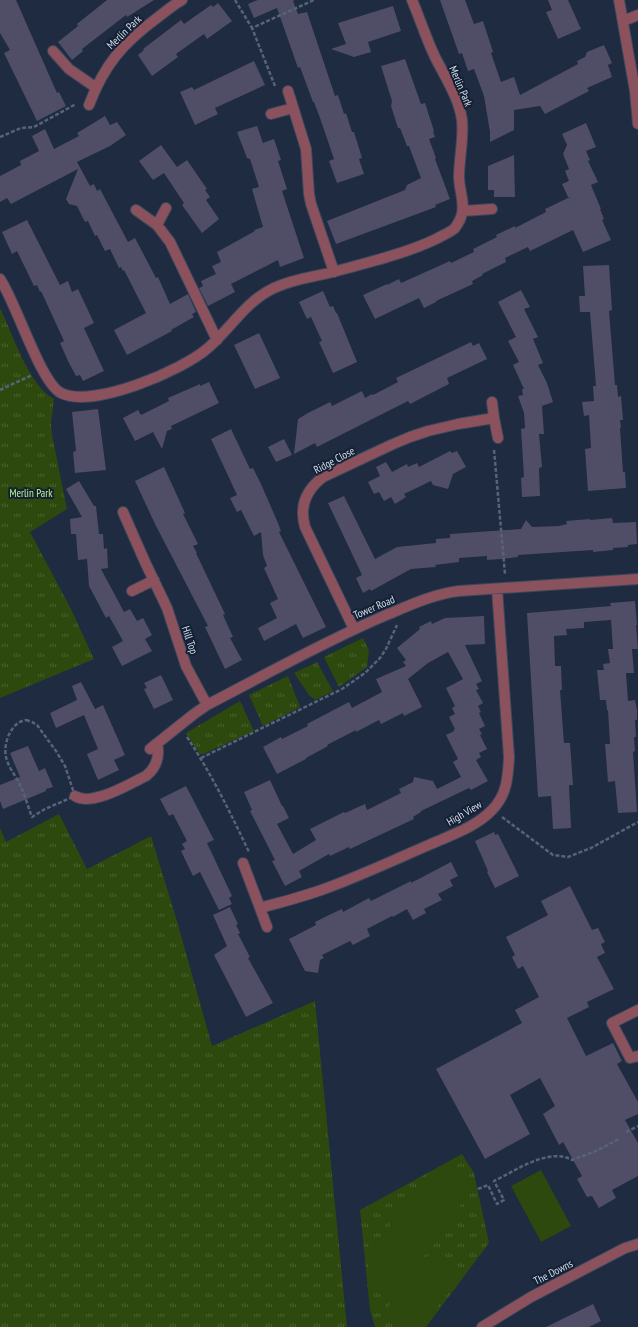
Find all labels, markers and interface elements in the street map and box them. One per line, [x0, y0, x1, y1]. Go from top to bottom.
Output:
street label: Merlin Park [104, 12, 145, 52]
street label: Merlin Park [446, 63, 476, 109]
street label: Ridge Close [311, 443, 357, 477]
park label: Merlin Park [9, 486, 53, 500]
street label: Tower Road [351, 592, 397, 622]
street label: Hill Top [179, 624, 201, 656]
street label: High View [444, 797, 485, 829]
street label: The Downs [531, 1256, 575, 1288]

